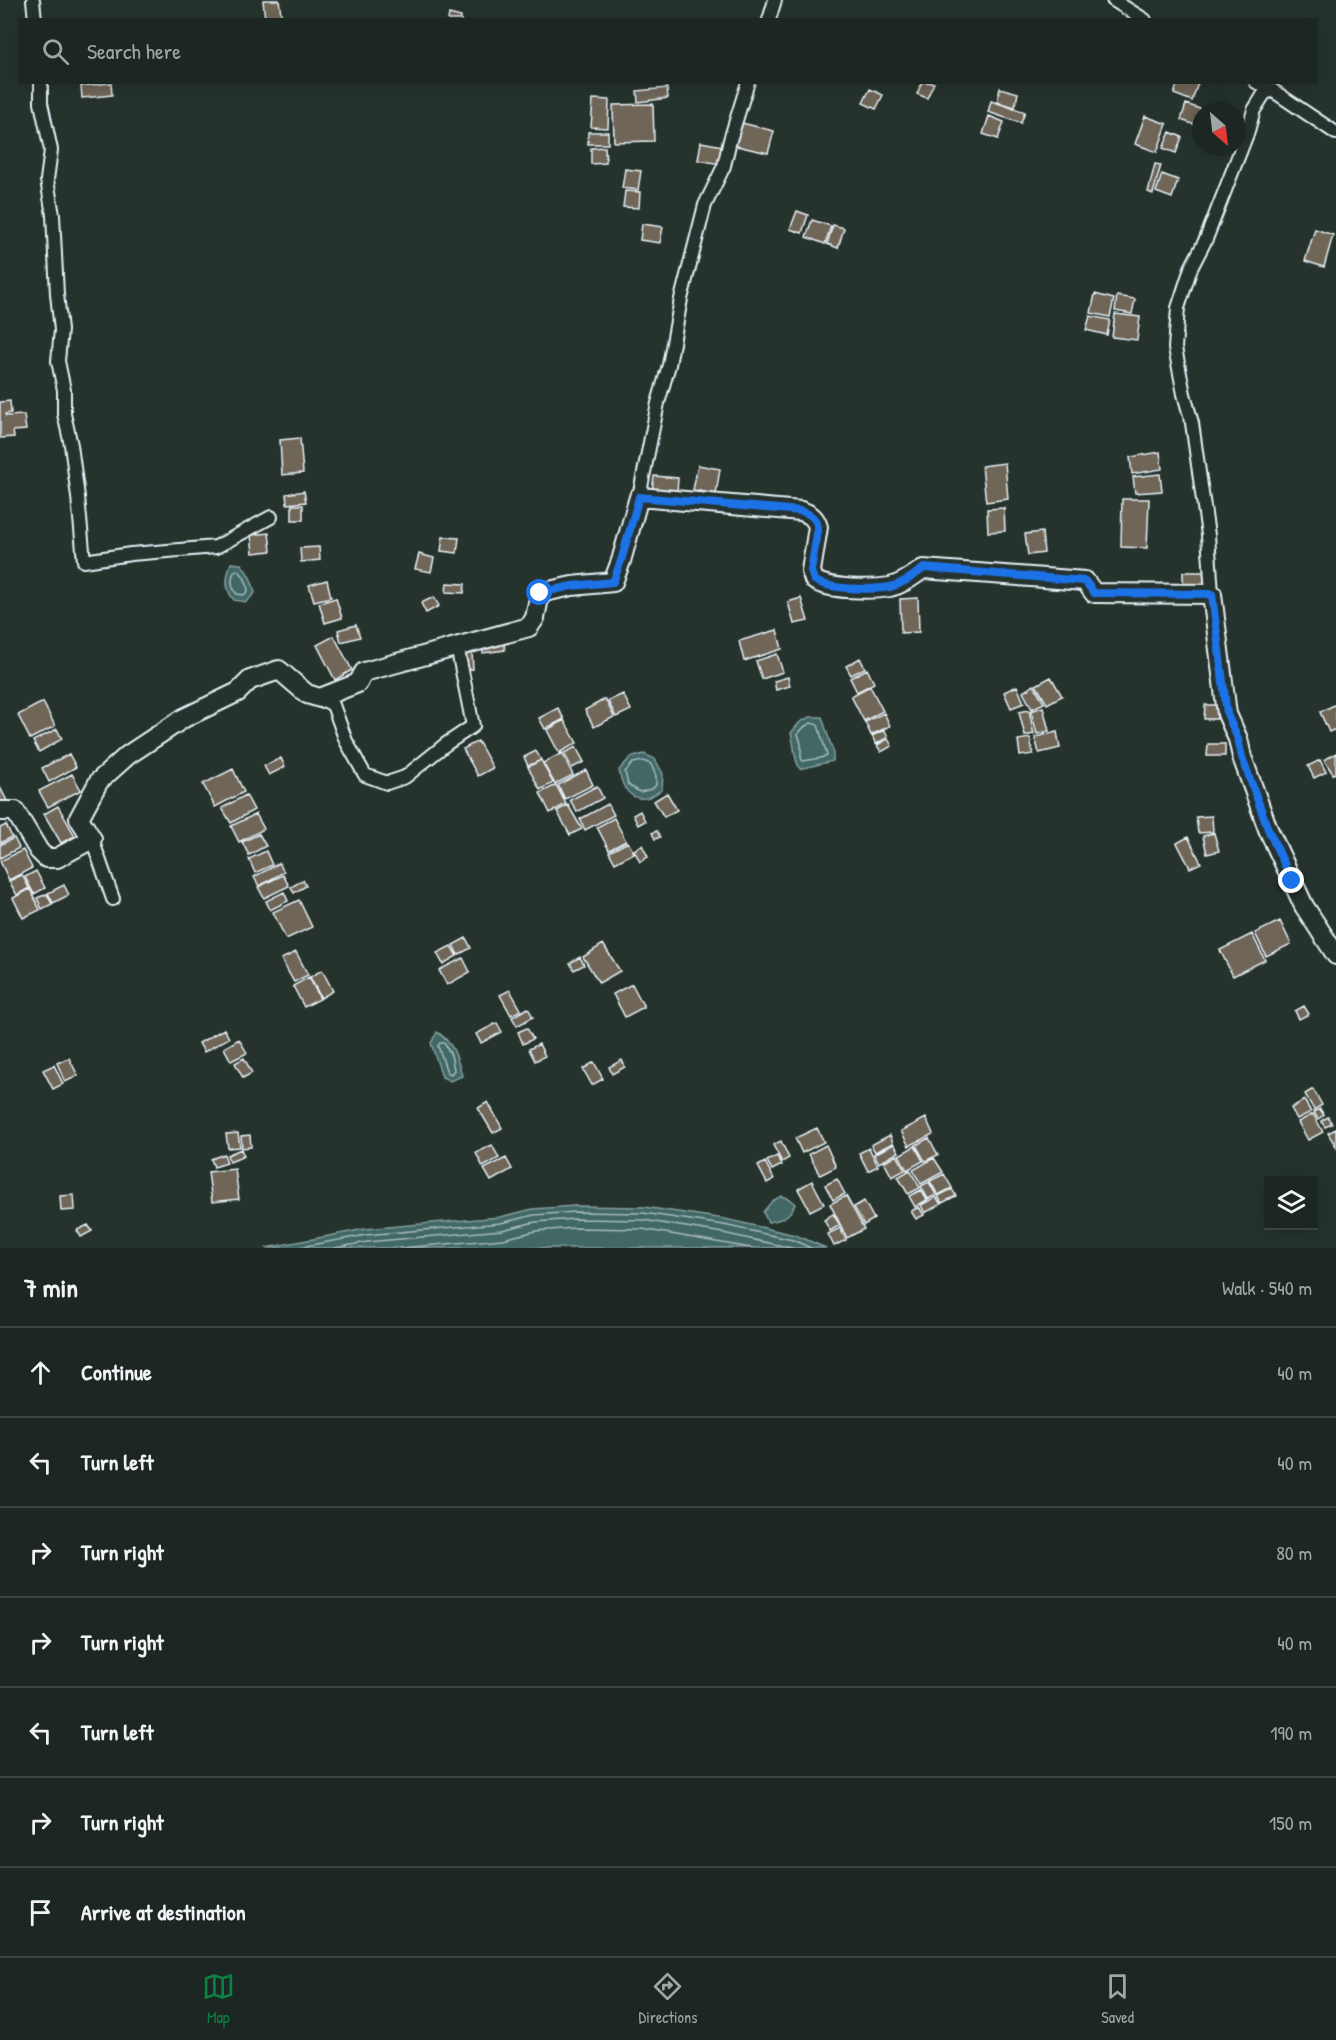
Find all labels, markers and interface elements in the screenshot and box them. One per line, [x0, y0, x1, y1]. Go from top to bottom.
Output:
search box [18, 18, 1318, 84]
icon: search [39, 35, 72, 68]
text: Search here [87, 36, 181, 66]
north arrow [1192, 102, 1246, 156]
route start [526, 579, 552, 605]
route end [1278, 867, 1304, 893]
map controls [1264, 1176, 1318, 1230]
button: layers [1264, 1176, 1318, 1230]
text: 7 min [24, 1270, 78, 1305]
text: Walk · 540 m [1222, 1274, 1312, 1301]
icon: ahead [24, 1356, 57, 1389]
text: Continue [81, 1357, 152, 1387]
text: 40 m [1277, 1359, 1312, 1386]
icon: left [24, 1446, 57, 1479]
text: Turn left [81, 1447, 154, 1477]
text: 40 m [1277, 1449, 1312, 1476]
icon: right [24, 1536, 57, 1569]
text: Turn right [81, 1537, 164, 1567]
text: 80 m [1276, 1539, 1312, 1566]
icon: right [24, 1626, 57, 1659]
text: Turn right [81, 1627, 164, 1657]
text: 40 m [1277, 1629, 1312, 1656]
icon: left [24, 1716, 57, 1749]
text: Turn left [81, 1717, 154, 1747]
text: 190 m [1270, 1719, 1312, 1746]
icon: right [24, 1806, 57, 1839]
text: Turn right [81, 1807, 164, 1837]
text: 150 m [1269, 1809, 1312, 1836]
icon: arrive [24, 1896, 57, 1929]
text: Arrive at destination [81, 1897, 246, 1927]
tab: Map [202, 1970, 235, 2028]
tab: Directions [639, 1970, 697, 2028]
tab: Saved [1101, 1970, 1134, 2028]

